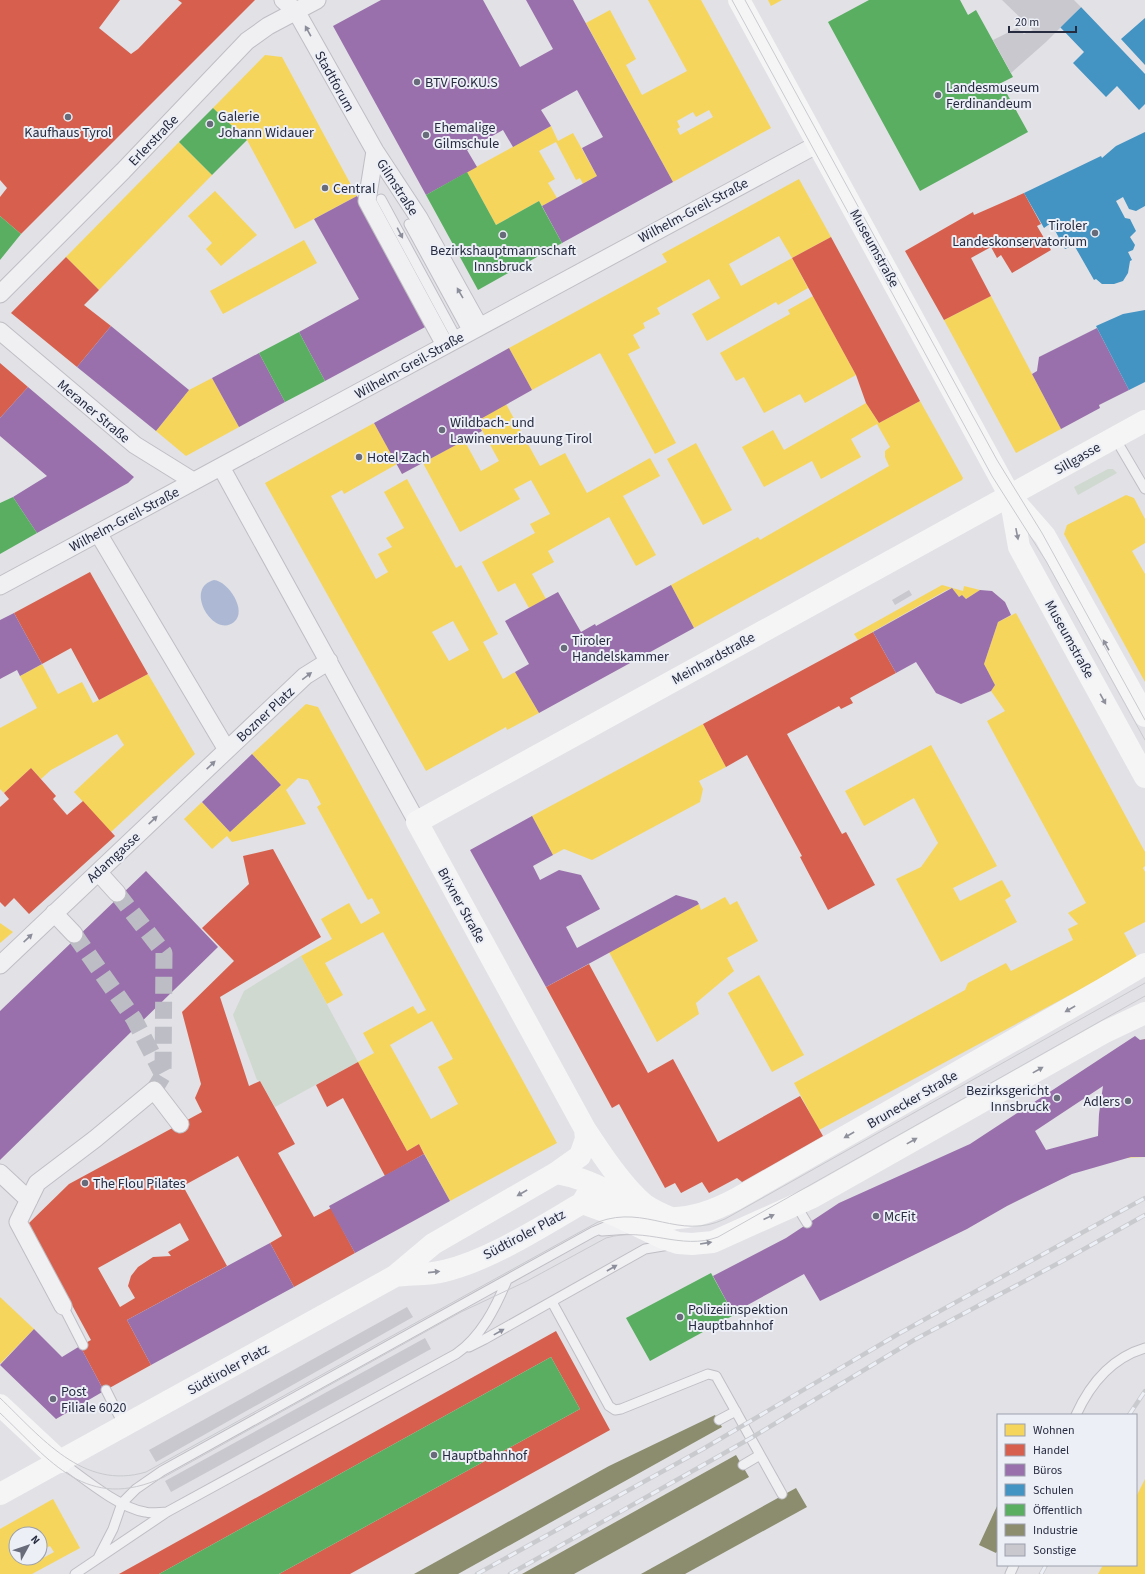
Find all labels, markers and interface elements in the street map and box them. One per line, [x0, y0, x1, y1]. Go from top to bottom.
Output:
scale bar [1009, 8, 1076, 34]
text: 20 m [1015, 14, 1039, 31]
one-way arrow [304, 25, 311, 37]
street label: Stadtforum [309, 47, 359, 115]
place label: BTV FO.KU.S [425, 73, 498, 93]
marker: BTV FO.KU.S [412, 77, 422, 87]
place label: Landesmuseum Ferdinandeum [946, 78, 1039, 114]
marker: Landesmuseum Ferdinandeum [933, 90, 943, 100]
place label: Galerie Johann Widauer [218, 107, 314, 143]
street label: Erlerstraße [124, 111, 183, 171]
marker: Kaufhaus Tyrol [63, 112, 73, 122]
place label: Ehemalige Gilmschule [434, 118, 499, 154]
marker: Galerie Johann Widauer [205, 119, 215, 129]
place label: Kaufhaus Tyrol [24, 123, 112, 143]
marker: Ehemalige Gilmschule [421, 130, 431, 140]
street label: Gilmstraße [371, 155, 423, 220]
street label: Wilhelm-Greil-Straße [635, 173, 752, 248]
place label: Central [333, 179, 376, 199]
marker: Central [320, 183, 330, 193]
street label: Museumstraße [844, 206, 904, 291]
place label: Tiroler Landeskonservatorium [952, 216, 1087, 252]
one-way arrow [396, 227, 403, 239]
marker: Tiroler Landeskonservatorium [1090, 228, 1100, 238]
marker: Bezirkshauptmannschaft Innsbruck [498, 230, 508, 240]
place label: Bezirkshauptmannschaft Innsbruck [430, 241, 577, 277]
one-way arrow [456, 287, 463, 299]
street label: Wilhelm-Greil-Straße [351, 328, 468, 404]
street label: Meraner Straße [53, 375, 134, 448]
place label: Wildbach- und Lawinenverbauung Tirol [450, 413, 593, 449]
marker: Wildbach- und Lawinenverbauung Tirol [437, 425, 447, 435]
street label: Sillgasse [1051, 438, 1104, 480]
place label: Hotel Zach [367, 448, 430, 468]
marker: Hotel Zach [354, 452, 364, 462]
street label: Wilhelm-Greil-Straße [66, 482, 183, 557]
one-way arrow [1014, 528, 1020, 540]
street label: Museumstraße [1039, 597, 1099, 682]
street label: Meinhardstraße [668, 628, 759, 690]
place label: Tiroler Handelskammer [572, 631, 669, 667]
one-way arrow [1102, 640, 1109, 651]
marker: Tiroler Handelskammer [559, 643, 569, 653]
one-way arrow [301, 672, 312, 680]
street label: Bozner Platz [232, 682, 299, 747]
one-way arrow [1099, 693, 1106, 705]
one-way arrow [206, 761, 216, 770]
one-way arrow [148, 815, 158, 824]
street label: Adamgasse [83, 828, 145, 888]
street label: Brixner Straße [432, 864, 490, 947]
one-way arrow [23, 933, 33, 943]
one-way arrow [1064, 1005, 1076, 1012]
street label: Brunecker Straße [864, 1066, 961, 1134]
one-way arrow [1032, 1066, 1044, 1073]
place label: Bezirksgericht Innsbruck [966, 1081, 1049, 1117]
place label: Adlers [1083, 1092, 1120, 1112]
marker: Bezirksgericht Innsbruck [1052, 1093, 1062, 1103]
marker: Adlers [1123, 1096, 1133, 1106]
one-way arrow [843, 1131, 855, 1138]
one-way arrow [907, 1137, 918, 1144]
place label: The Flou Pilates [93, 1174, 186, 1194]
marker: The Flou Pilates [80, 1178, 90, 1188]
one-way arrow [516, 1189, 528, 1196]
street label: Südtiroler Platz [480, 1205, 569, 1265]
place label: McFit [884, 1207, 916, 1227]
marker: McFit [871, 1211, 881, 1221]
one-way arrow [763, 1214, 774, 1220]
one-way arrow [700, 1240, 713, 1246]
one-way arrow [606, 1264, 618, 1271]
one-way arrow [428, 1269, 440, 1275]
place label: Polizeiinspektion Hauptbahnhof [688, 1300, 788, 1336]
marker: Polizeiinspektion Hauptbahnhof [675, 1312, 685, 1322]
one-way arrow [493, 1328, 505, 1335]
street label: Südtiroler Platz [184, 1339, 273, 1401]
place label: Post Filiale 6020 [61, 1382, 127, 1418]
marker: Post Filiale 6020 [48, 1394, 58, 1404]
legend [997, 1414, 1137, 1566]
text: Wohnen [1033, 1422, 1075, 1439]
text: Handel [1033, 1442, 1069, 1459]
place label: Hauptbahnhof [442, 1446, 528, 1466]
marker: Hauptbahnhof [429, 1450, 439, 1460]
text: Büros [1033, 1462, 1062, 1479]
text: Schulen [1033, 1482, 1074, 1499]
text: Öffentlich [1033, 1502, 1082, 1519]
text: Industrie [1033, 1522, 1078, 1539]
north arrow [8, 1526, 48, 1566]
text: N [27, 1532, 43, 1548]
text: Sonstige [1033, 1542, 1076, 1559]

